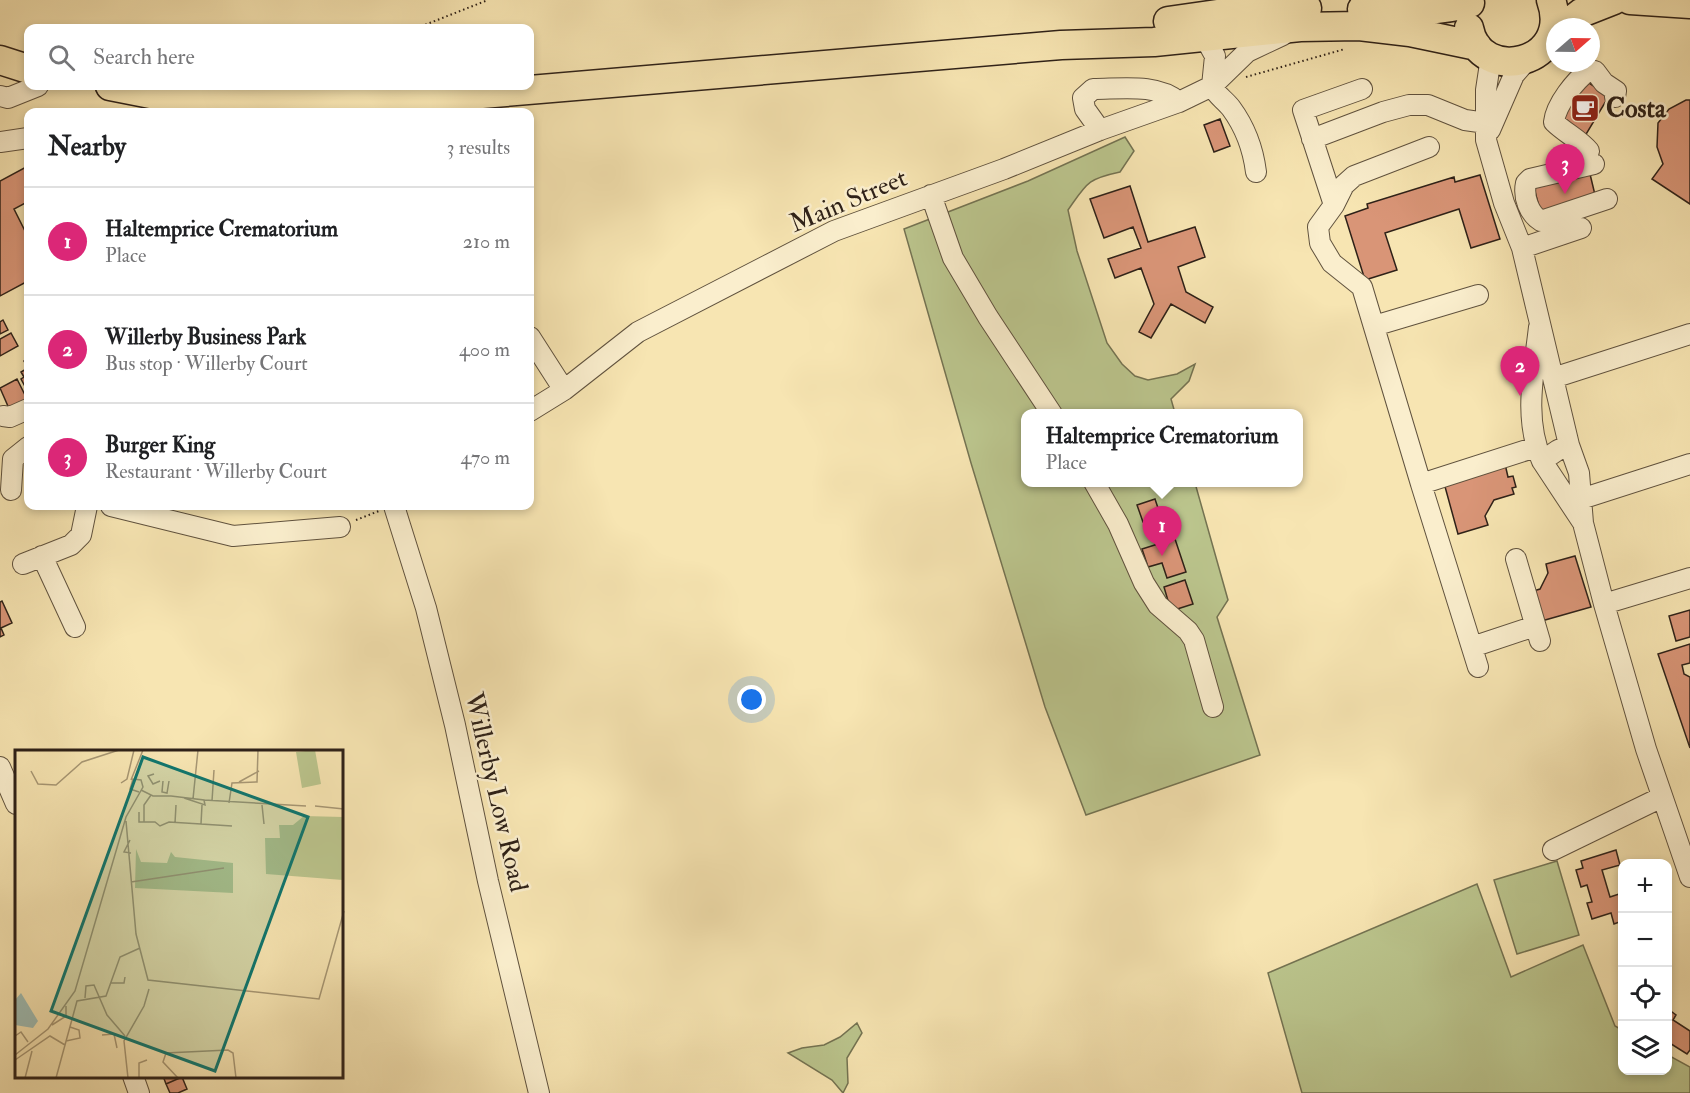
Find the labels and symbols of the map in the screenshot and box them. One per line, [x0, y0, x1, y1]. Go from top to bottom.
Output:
north arrow [1546, 18, 1600, 72]
cafe icon: Costa [1569, 92, 1601, 124]
place label: Costa [1606, 93, 1667, 125]
pin: 3 [1546, 144, 1584, 194]
street label: Main Street [785, 162, 912, 240]
pin: 2 [1500, 346, 1540, 396]
pin: 1 [1142, 506, 1182, 556]
your location [737, 685, 766, 714]
street label: Willerby Low Road [457, 688, 535, 895]
inset map [15, 750, 344, 1078]

